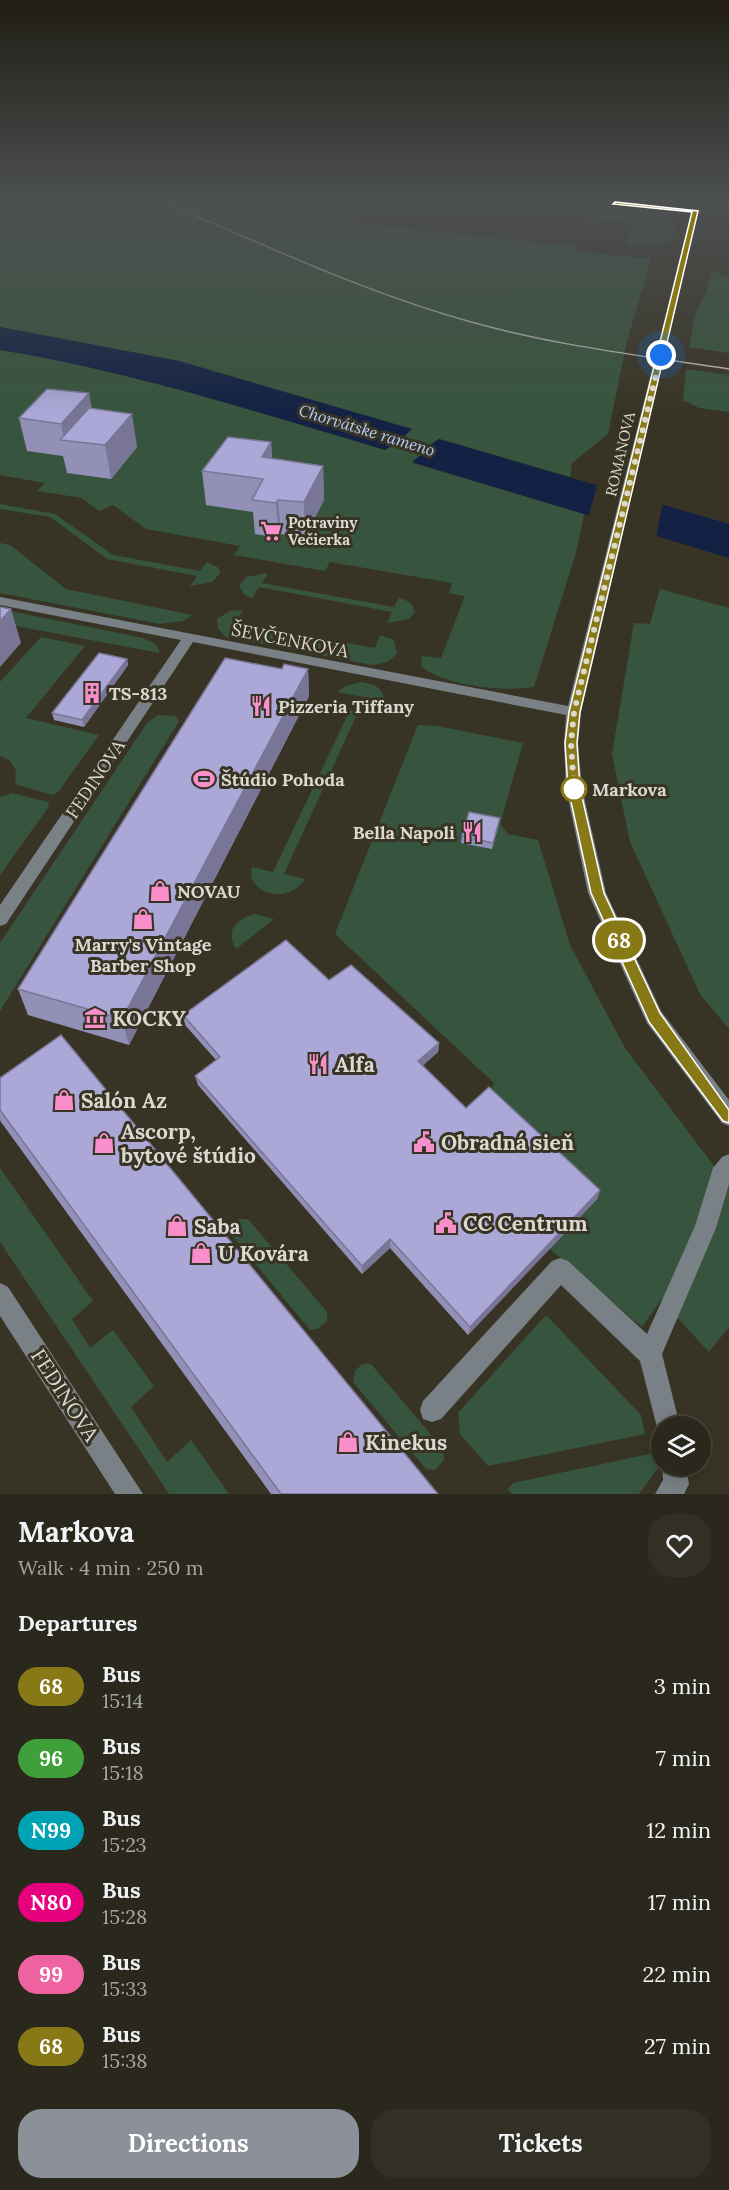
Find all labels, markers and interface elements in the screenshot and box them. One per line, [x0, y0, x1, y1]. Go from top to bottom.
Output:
your location [646, 340, 676, 370]
water label: Chorvátske rameno [297, 400, 437, 460]
street label: ROMANOVA [601, 409, 639, 498]
place label: Potraviny Večierka [288, 513, 358, 549]
supermarket icon: Potraviny Večierka [259, 519, 283, 543]
street label: ŠEVČENKOVA [230, 617, 351, 663]
building icon: TS-813 [80, 681, 104, 705]
place label: TS-813 [109, 682, 167, 705]
restaurant icon: Pizzeria Tiffany [249, 694, 273, 718]
place label: Pizzeria Tiffany [278, 695, 414, 718]
street label: FEDINOVA [60, 735, 130, 823]
sports icon: Štúdio Pohoda [192, 767, 216, 791]
place label: Štúdio Pohoda [221, 768, 345, 791]
marker: Markova [561, 776, 587, 802]
place label: Markova [592, 778, 667, 801]
restaurant icon: Bella Napoli [460, 820, 484, 844]
place label: Bella Napoli [353, 821, 455, 844]
shop icon: NOVAU [148, 879, 172, 903]
place label: NOVAU [177, 880, 241, 903]
shop icon: Marry's Vintage Barber Shop [131, 907, 155, 931]
line badge: 68 [592, 920, 646, 960]
text: 68 [607, 927, 631, 954]
place label: Marry's Vintage Barber Shop [75, 933, 212, 977]
place label: KOCKY [112, 1005, 186, 1032]
museum icon: KOCKY [83, 1006, 107, 1030]
place label: Alfa [335, 1051, 375, 1078]
restaurant icon: Alfa [306, 1052, 330, 1076]
place label: Salón Az [81, 1087, 167, 1114]
shop icon: Salón Az [52, 1088, 76, 1112]
place label: Ascorp, bytové štúdio [120, 1118, 256, 1169]
place label: Obradná sieň [441, 1129, 574, 1156]
public building icon: Obradná sieň [412, 1130, 436, 1154]
shop icon: Ascorp, bytové štúdio [92, 1131, 116, 1155]
place label: CC Centrum [463, 1210, 588, 1237]
public building icon: CC Centrum [434, 1211, 458, 1235]
place label: Saba [194, 1213, 241, 1240]
shop icon: Saba [165, 1214, 189, 1238]
place label: U Kovára [218, 1240, 309, 1267]
shop icon: U Kovára [189, 1241, 213, 1265]
street label: FEDINOVA [25, 1343, 105, 1447]
map controls [651, 1416, 711, 1476]
button: layers [651, 1416, 711, 1476]
place label: Kinekus [365, 1429, 447, 1456]
shop icon: Kinekus [336, 1430, 360, 1454]
text: Markova [18, 1514, 134, 1550]
button: heart [648, 1514, 711, 1577]
text: Walk · 4 min · 250 m [18, 1555, 204, 1580]
text: Departures [18, 1609, 137, 1637]
text: Bus [102, 1660, 141, 1688]
text: 3 min [654, 1672, 711, 1700]
text: 68 [39, 1673, 63, 1700]
text: 15:14 [102, 1688, 143, 1713]
text: Bus [102, 1732, 141, 1760]
text: 7 min [656, 1744, 711, 1772]
text: 96 [39, 1745, 63, 1772]
text: 15:18 [102, 1760, 144, 1785]
text: Bus [102, 1804, 141, 1832]
text: 12 min [646, 1816, 711, 1844]
text: N99 [31, 1817, 71, 1844]
text: 15:23 [102, 1832, 147, 1857]
text: Bus [102, 1876, 141, 1904]
text: 17 min [648, 1888, 711, 1916]
text: N80 [30, 1889, 72, 1916]
text: 15:28 [102, 1904, 147, 1929]
text: Bus [102, 1948, 141, 1976]
text: 22 min [642, 1960, 711, 1988]
text: 99 [39, 1961, 63, 1988]
text: 15:33 [102, 1976, 147, 2001]
text: Bus [102, 2020, 141, 2048]
text: 27 min [644, 2032, 711, 2060]
text: 68 [39, 2033, 63, 2060]
text: 15:38 [102, 2048, 148, 2073]
button: Directions [18, 2109, 359, 2178]
button: Tickets [371, 2109, 711, 2178]

